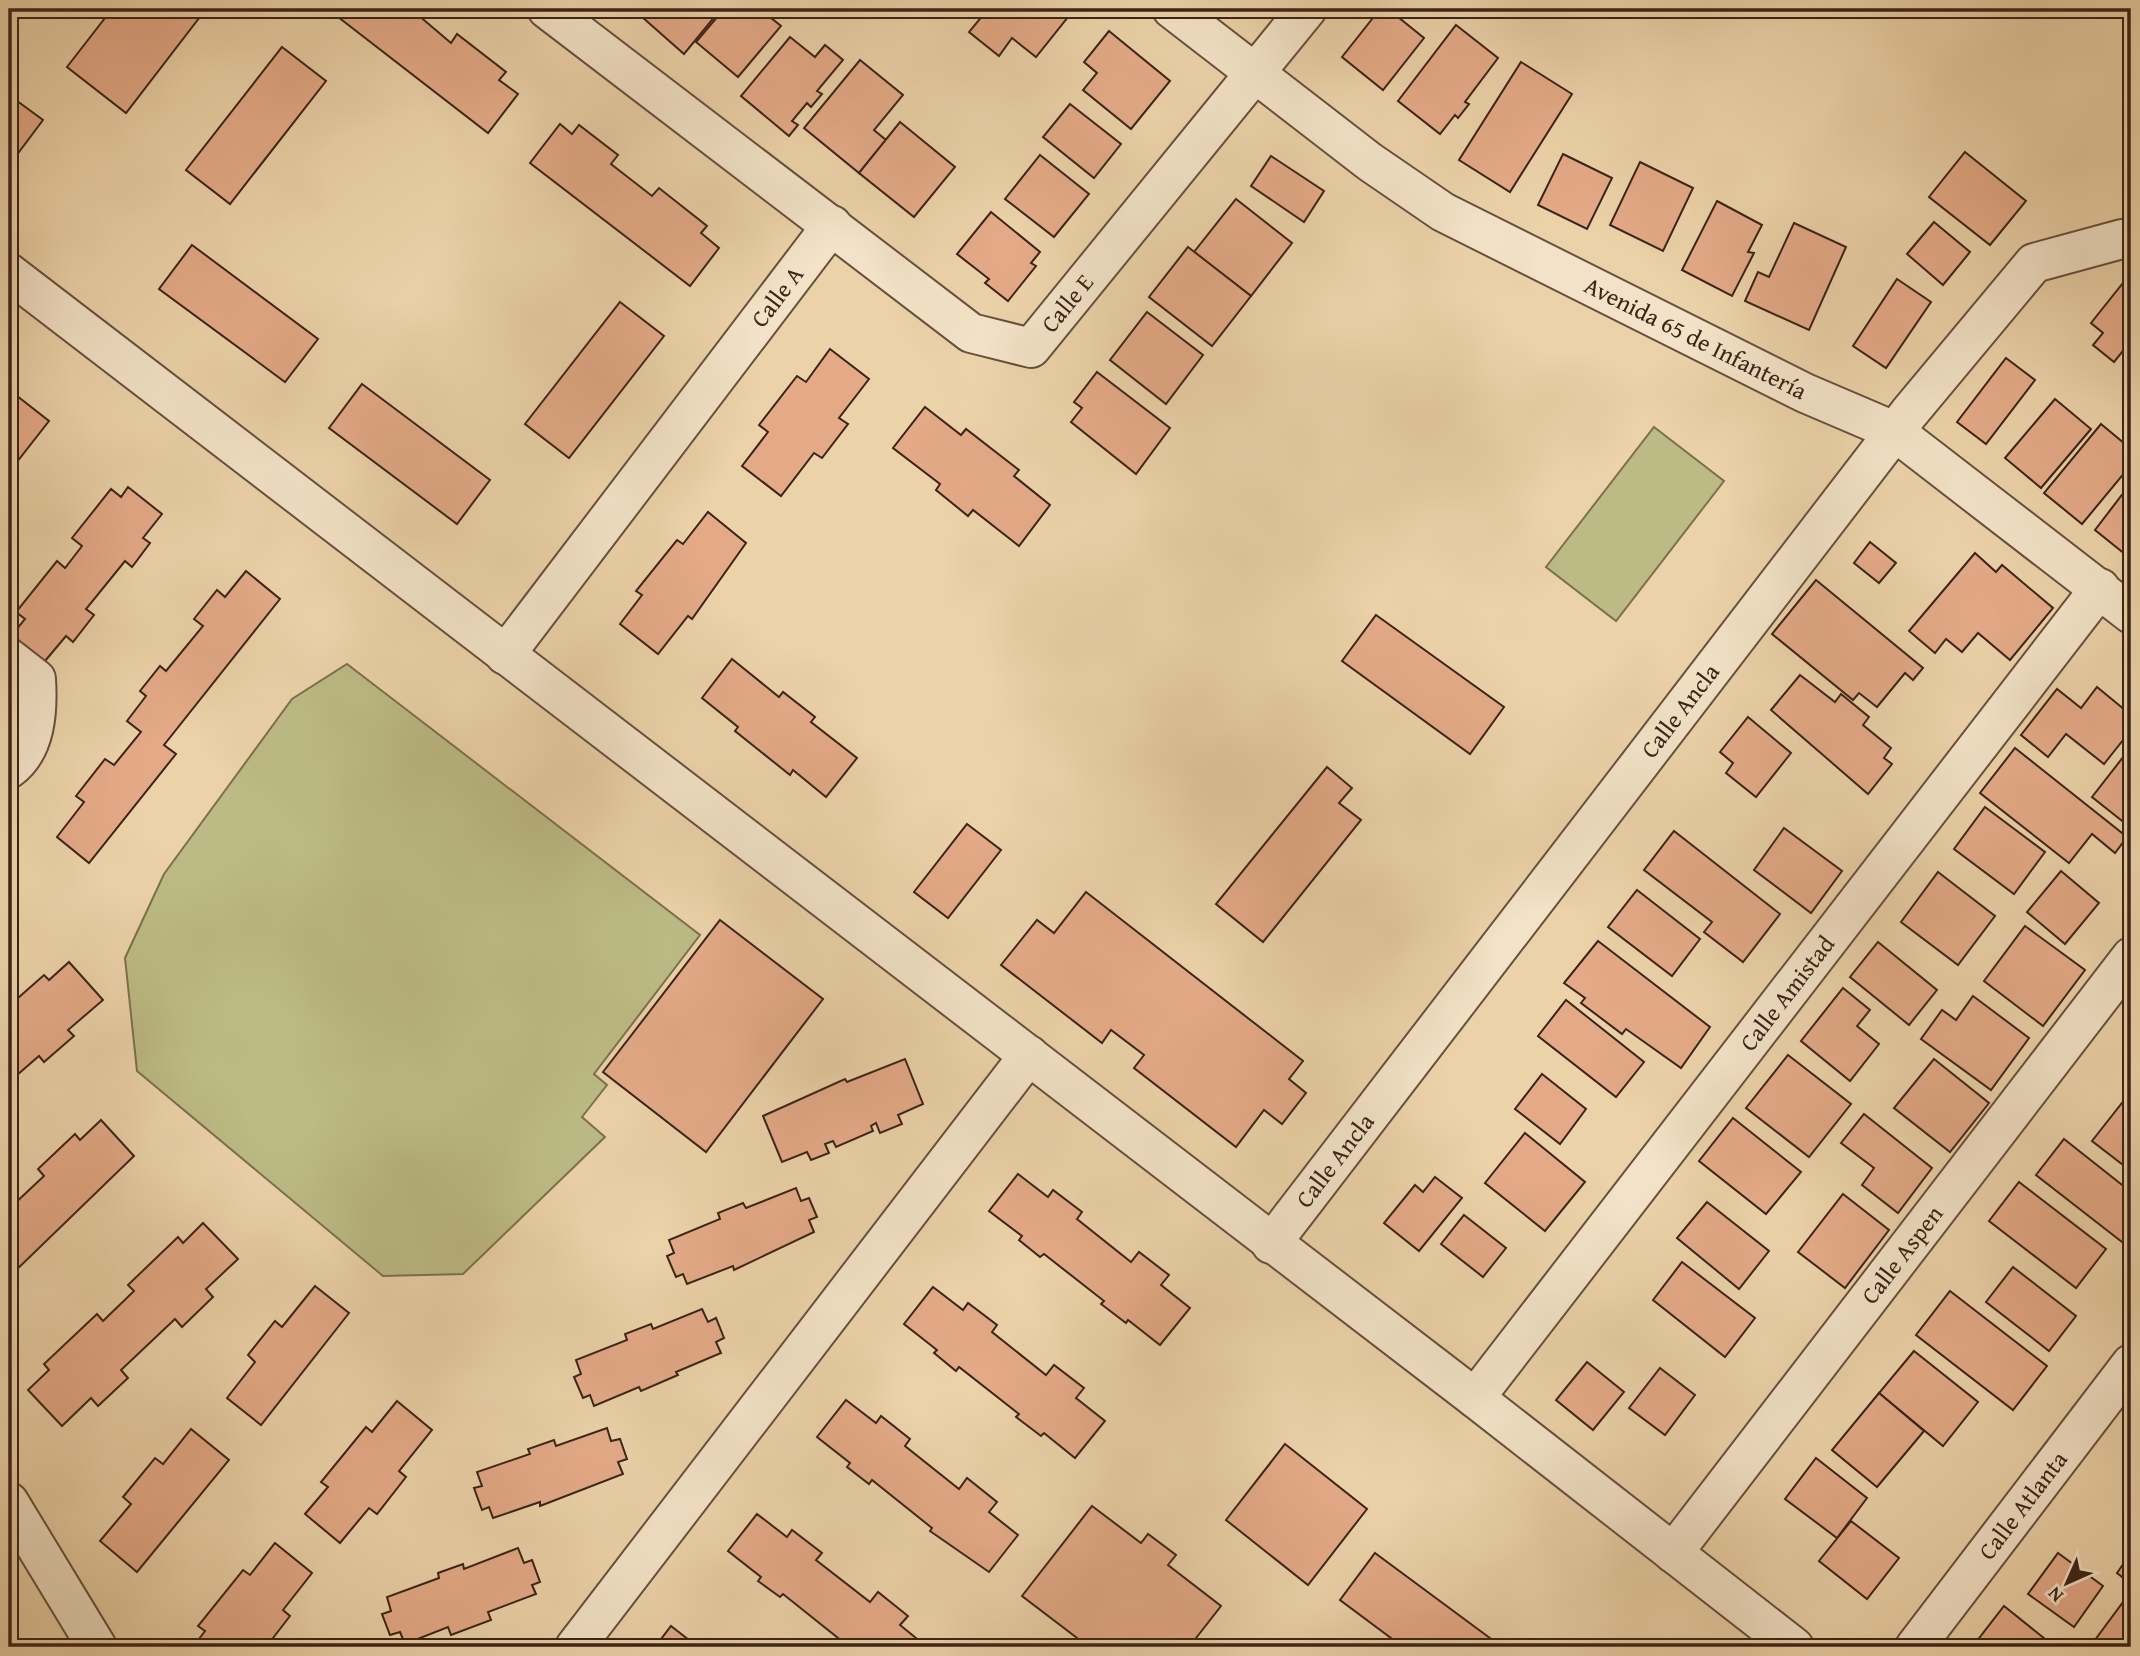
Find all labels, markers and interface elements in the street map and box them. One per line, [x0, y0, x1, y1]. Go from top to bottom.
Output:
street label: Calle A [742, 258, 812, 335]
street label: Calle E [1032, 266, 1102, 340]
street label: Avenida 65 de Infantería [1578, 267, 1814, 408]
street label: Calle Ancla [1632, 656, 1728, 765]
street label: Calle Amistad [1731, 928, 1843, 1058]
street label: Calle Ancla [1287, 1105, 1383, 1215]
street label: Calle Aspen [1852, 1197, 1951, 1311]
street label: Calle Atlanta [1970, 1443, 2076, 1567]
north arrow [2032, 1548, 2102, 1618]
text: N [2040, 1580, 2069, 1609]

